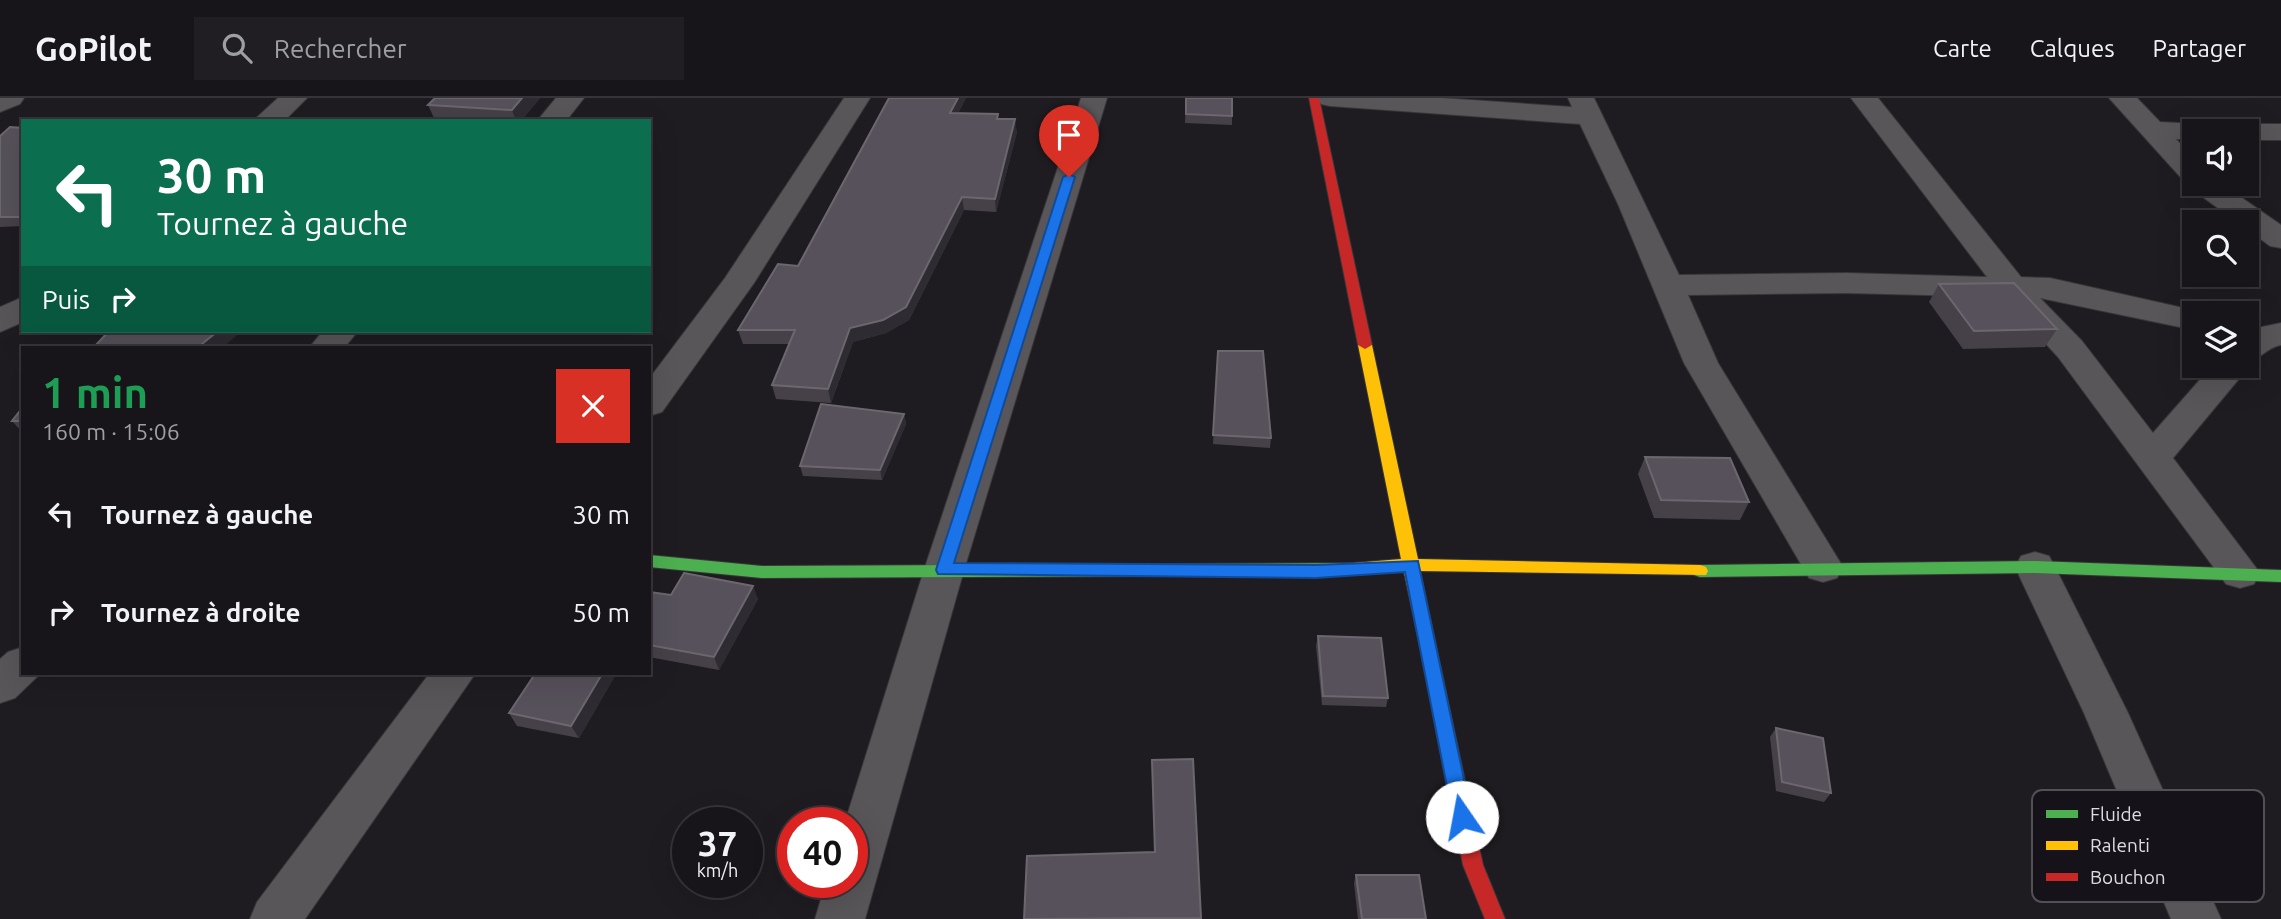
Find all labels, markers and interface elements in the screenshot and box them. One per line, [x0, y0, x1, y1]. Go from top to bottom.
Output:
search box [194, 17, 684, 80]
icon: search [218, 29, 256, 67]
text: GoPilot [35, 30, 152, 67]
text: Rechercher [274, 34, 407, 63]
text: Carte [1933, 35, 1992, 62]
text: Calques [2030, 35, 2115, 62]
text: Partager [2153, 35, 2246, 62]
pin [1039, 105, 1099, 177]
icon: arrive [1050, 116, 1088, 154]
map controls [2182, 119, 2259, 378]
button: sound [2182, 119, 2259, 196]
icon: left [42, 147, 133, 238]
text: 30 m [157, 147, 266, 202]
text: Tournez à gauche [157, 205, 408, 241]
button: search [2182, 210, 2259, 287]
icon: right [104, 280, 142, 318]
text: Puis [42, 285, 90, 314]
button: layers [2182, 301, 2259, 378]
text: 1 min [42, 369, 148, 416]
button: close [556, 369, 630, 443]
text: 160 m · 15:06 [42, 419, 180, 444]
icon: left [42, 495, 80, 533]
text: Tournez à gauche [101, 500, 313, 529]
text: 30 m [572, 500, 630, 529]
icon: right [42, 593, 80, 631]
text: Tournez à droite [101, 598, 300, 627]
text: 50 m [572, 598, 630, 627]
position arrow [1425, 780, 1499, 854]
legend [2032, 790, 2264, 902]
text: Fluide [2090, 803, 2142, 825]
speed limit sign: 40 [777, 807, 868, 898]
text: 37 [698, 823, 737, 863]
text: Ralenti [2090, 834, 2150, 856]
text: km/h [697, 860, 738, 880]
text: Bouchon [2090, 866, 2166, 888]

